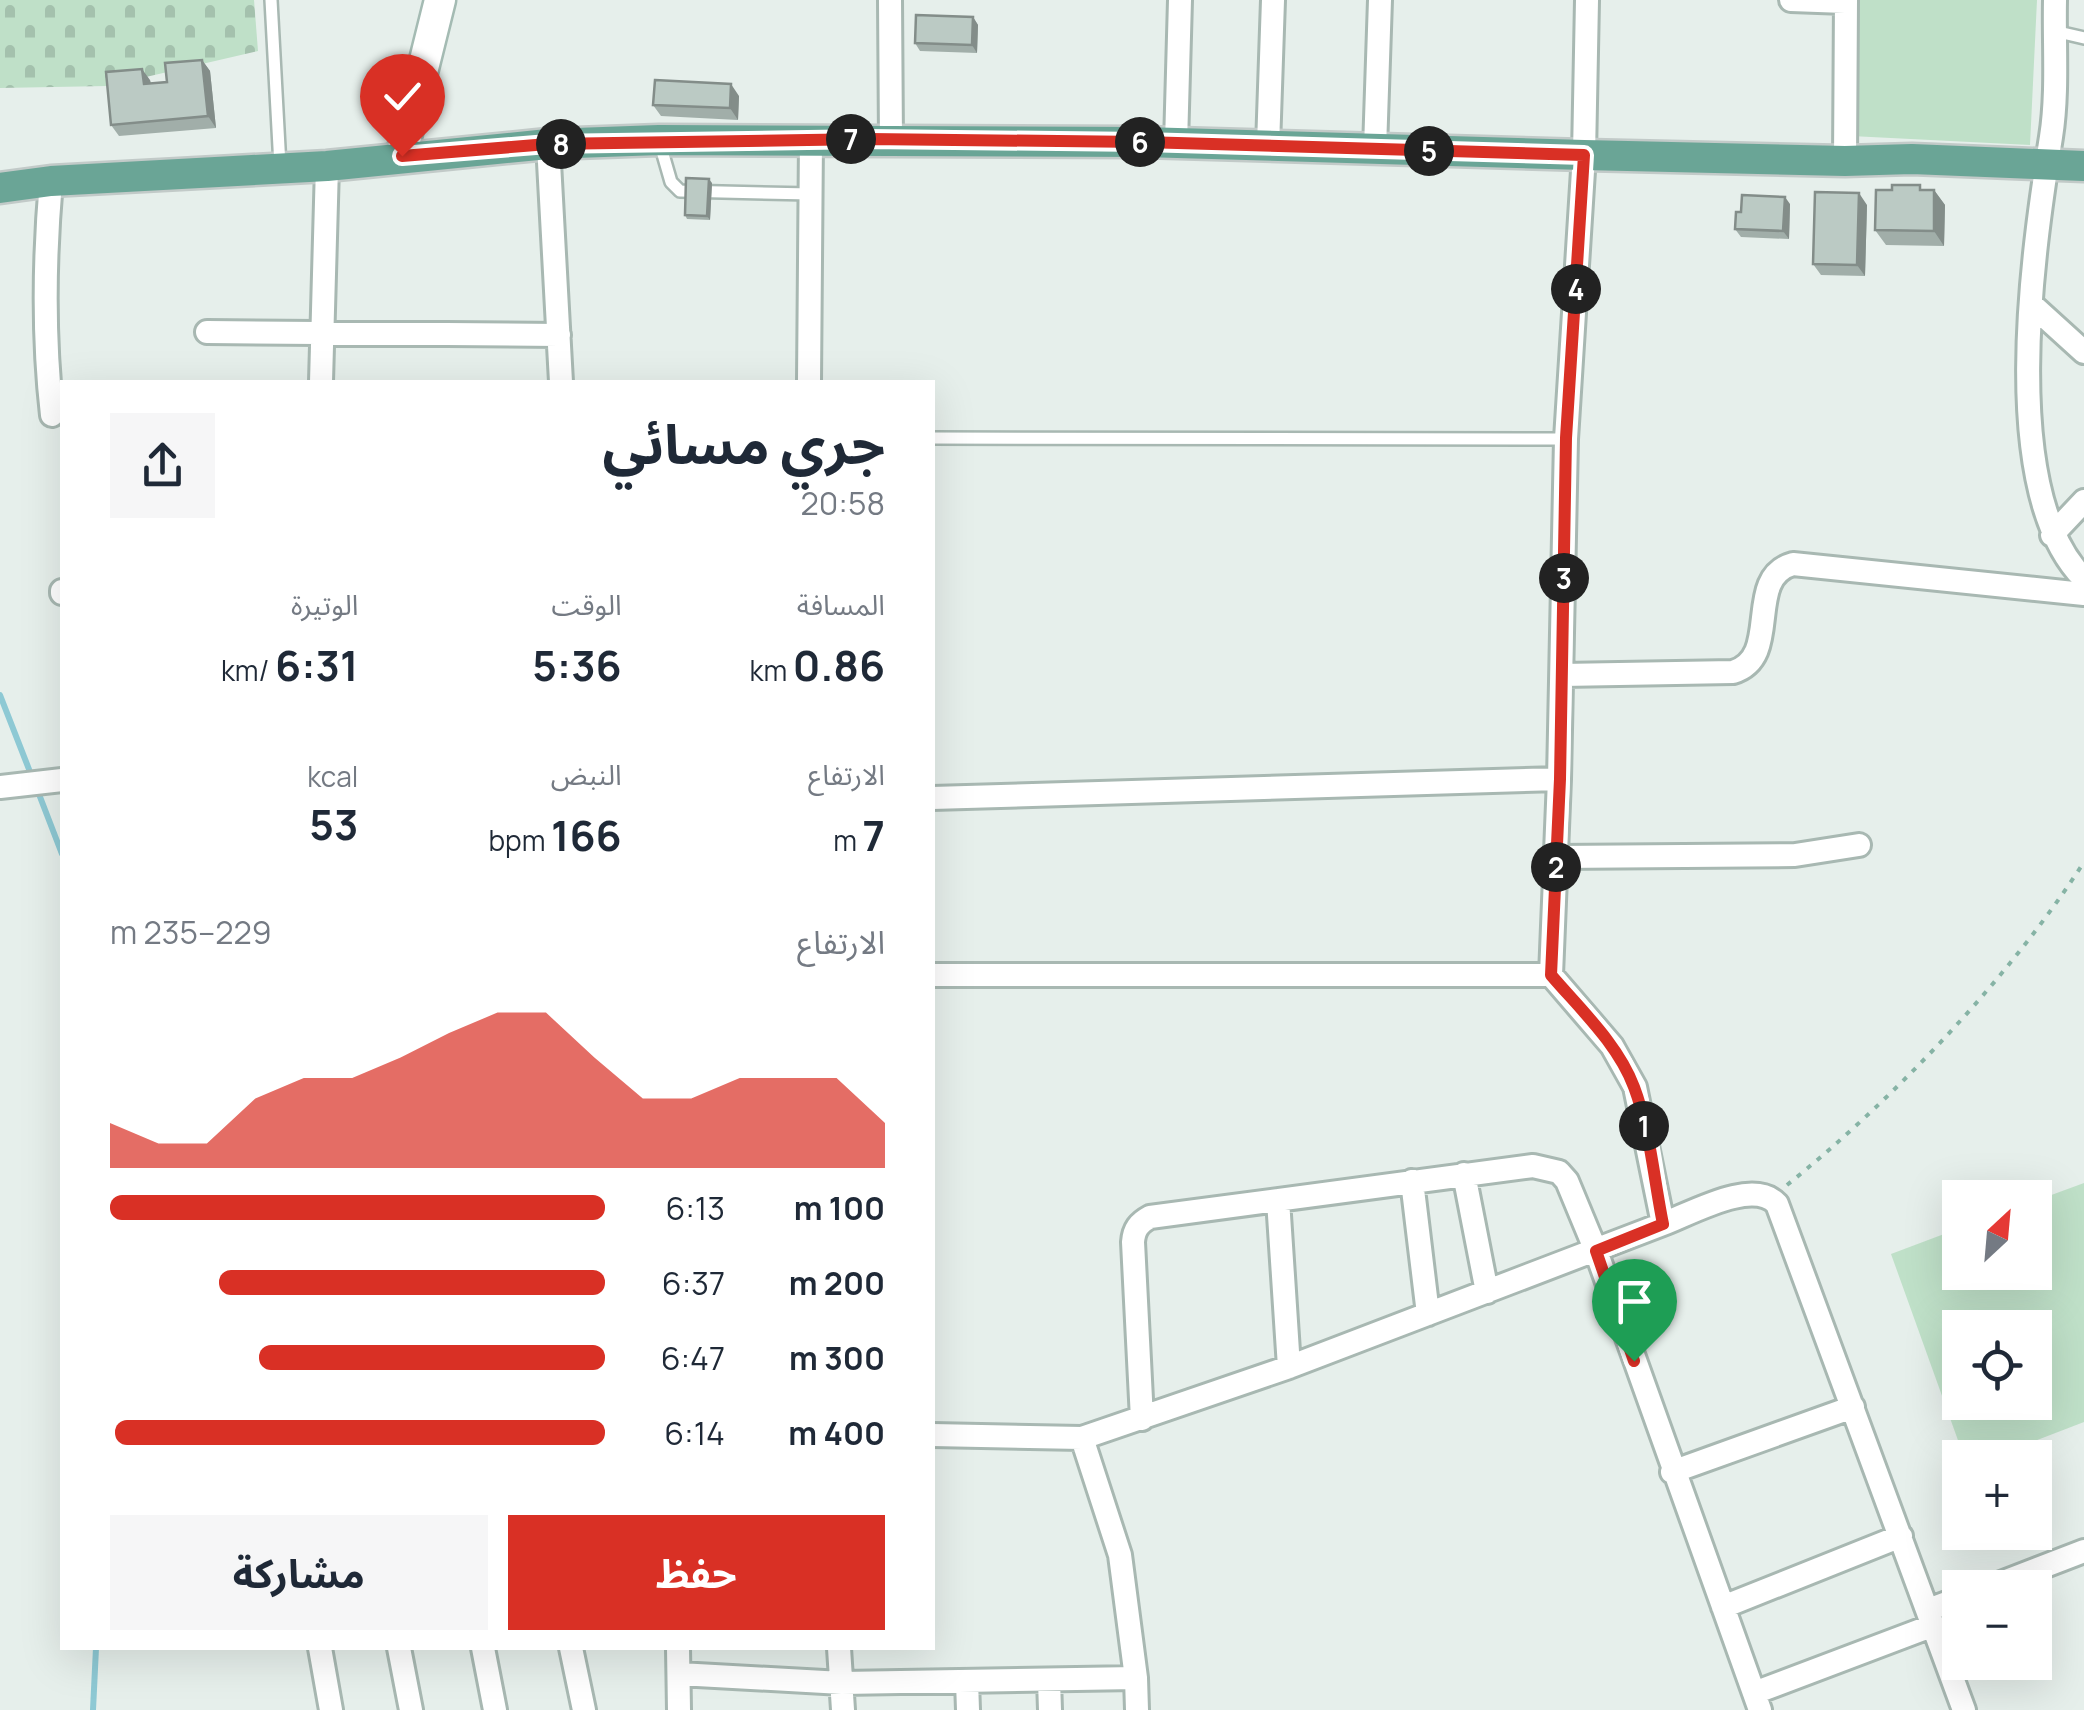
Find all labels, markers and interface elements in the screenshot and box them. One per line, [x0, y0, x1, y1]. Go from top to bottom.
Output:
pin [360, 54, 445, 157]
icon: check [375, 69, 430, 124]
pin: 7 [826, 114, 876, 164]
pin: 6 [1115, 117, 1165, 167]
pin: 8 [536, 119, 586, 169]
text: 7 [844, 120, 858, 158]
text: 6 [1131, 123, 1149, 161]
text: 8 [552, 125, 570, 163]
pin: 5 [1404, 126, 1454, 176]
text: 5 [1421, 132, 1437, 170]
pin: 4 [1551, 264, 1601, 314]
text: 4 [1567, 270, 1585, 308]
text: جري مسائي [603, 405, 885, 481]
button: share [110, 413, 215, 518]
text: 20:58 [801, 481, 885, 525]
pin: 3 [1539, 553, 1589, 603]
text: 3 [1556, 559, 1572, 597]
text: الوتيرة [291, 585, 358, 623]
text: الوقت [551, 585, 622, 623]
text: المسافة [797, 585, 885, 623]
text: 6:31 [275, 636, 358, 694]
text: 5:36 [532, 636, 622, 694]
text: 0.86 [793, 636, 885, 694]
text: /km [221, 651, 275, 689]
text: km [750, 651, 793, 689]
text: النبض [551, 755, 622, 793]
text: الارتفاع [808, 755, 885, 793]
text: kcal [307, 757, 358, 795]
text: 53 [309, 795, 358, 853]
text: 166 [551, 806, 622, 864]
text: 7 [863, 806, 885, 864]
text: bpm [489, 821, 551, 859]
text: m [833, 821, 863, 859]
pin: 2 [1531, 842, 1581, 892]
text: 2 [1548, 848, 1564, 886]
text: 229–235 m [110, 910, 272, 954]
text: الارتفاع [797, 920, 885, 964]
pin: 1 [1619, 1101, 1669, 1151]
text: 1 [1638, 1107, 1650, 1145]
north arrow [1942, 1180, 2052, 1290]
map controls [1942, 1180, 2052, 1680]
text: 6:13 [665, 1186, 725, 1230]
text: 100 m [794, 1186, 885, 1230]
pin [1592, 1259, 1677, 1362]
text: 6:37 [662, 1261, 725, 1305]
text: 200 m [789, 1261, 885, 1305]
icon: arrive [1607, 1274, 1662, 1329]
button: locate [1942, 1310, 2052, 1420]
text: 6:47 [661, 1336, 725, 1380]
text: 300 m [789, 1336, 885, 1380]
text: 6:14 [664, 1411, 725, 1455]
text: 400 m [788, 1411, 885, 1455]
button: + [1942, 1440, 2052, 1550]
button: مشاركة [110, 1515, 488, 1630]
button: حفظ [508, 1515, 885, 1630]
button: − [1942, 1570, 2052, 1680]

